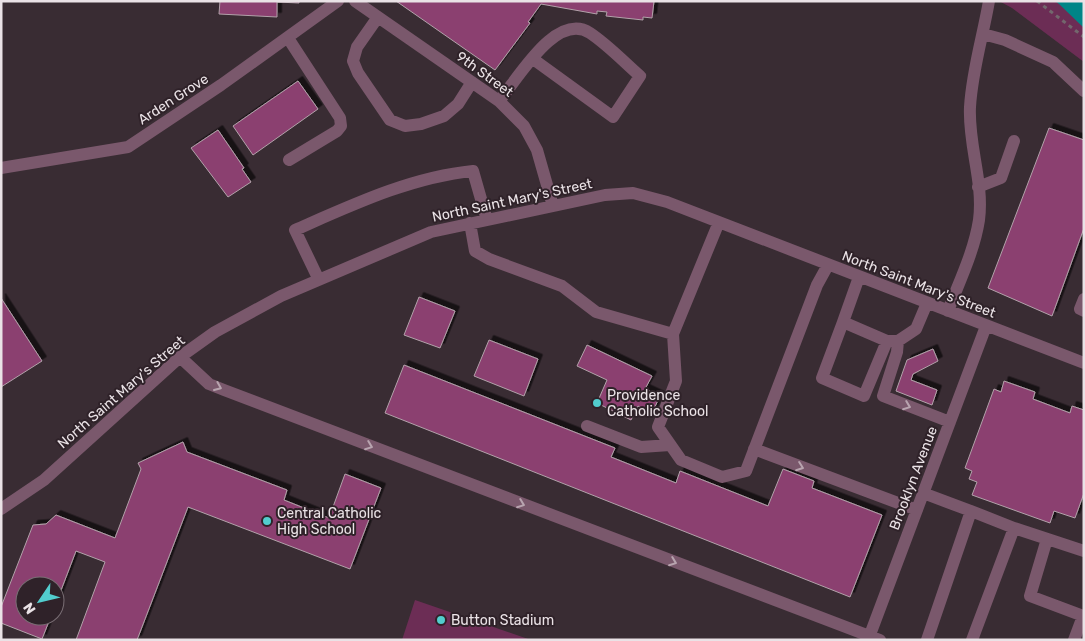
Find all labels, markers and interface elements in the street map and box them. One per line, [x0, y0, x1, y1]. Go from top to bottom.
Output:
street label: 9th Street [453, 48, 517, 101]
street label: Arden Grove [135, 70, 212, 128]
street label: North Saint Mary's Street [430, 175, 594, 226]
street label: North Saint Mary's Street [840, 247, 999, 322]
street label: North Saint Mary's Street [54, 332, 189, 452]
one-way arrow [213, 381, 222, 392]
place label: Providence Catholic School [607, 387, 708, 420]
marker: Providence Catholic School [591, 397, 603, 409]
one-way arrow [902, 399, 911, 410]
street label: Brooklyn Avenue [886, 424, 941, 532]
one-way arrow [364, 440, 373, 450]
one-way arrow [795, 460, 804, 471]
one-way arrow [516, 498, 525, 508]
place label: Central Catholic High School [277, 505, 382, 538]
marker: Central Catholic High School [261, 515, 273, 527]
one-way arrow [668, 555, 677, 566]
north arrow [15, 576, 65, 626]
text: N [20, 599, 40, 617]
place label: Button Stadium [451, 612, 554, 629]
marker: Button Stadium [435, 614, 447, 626]

